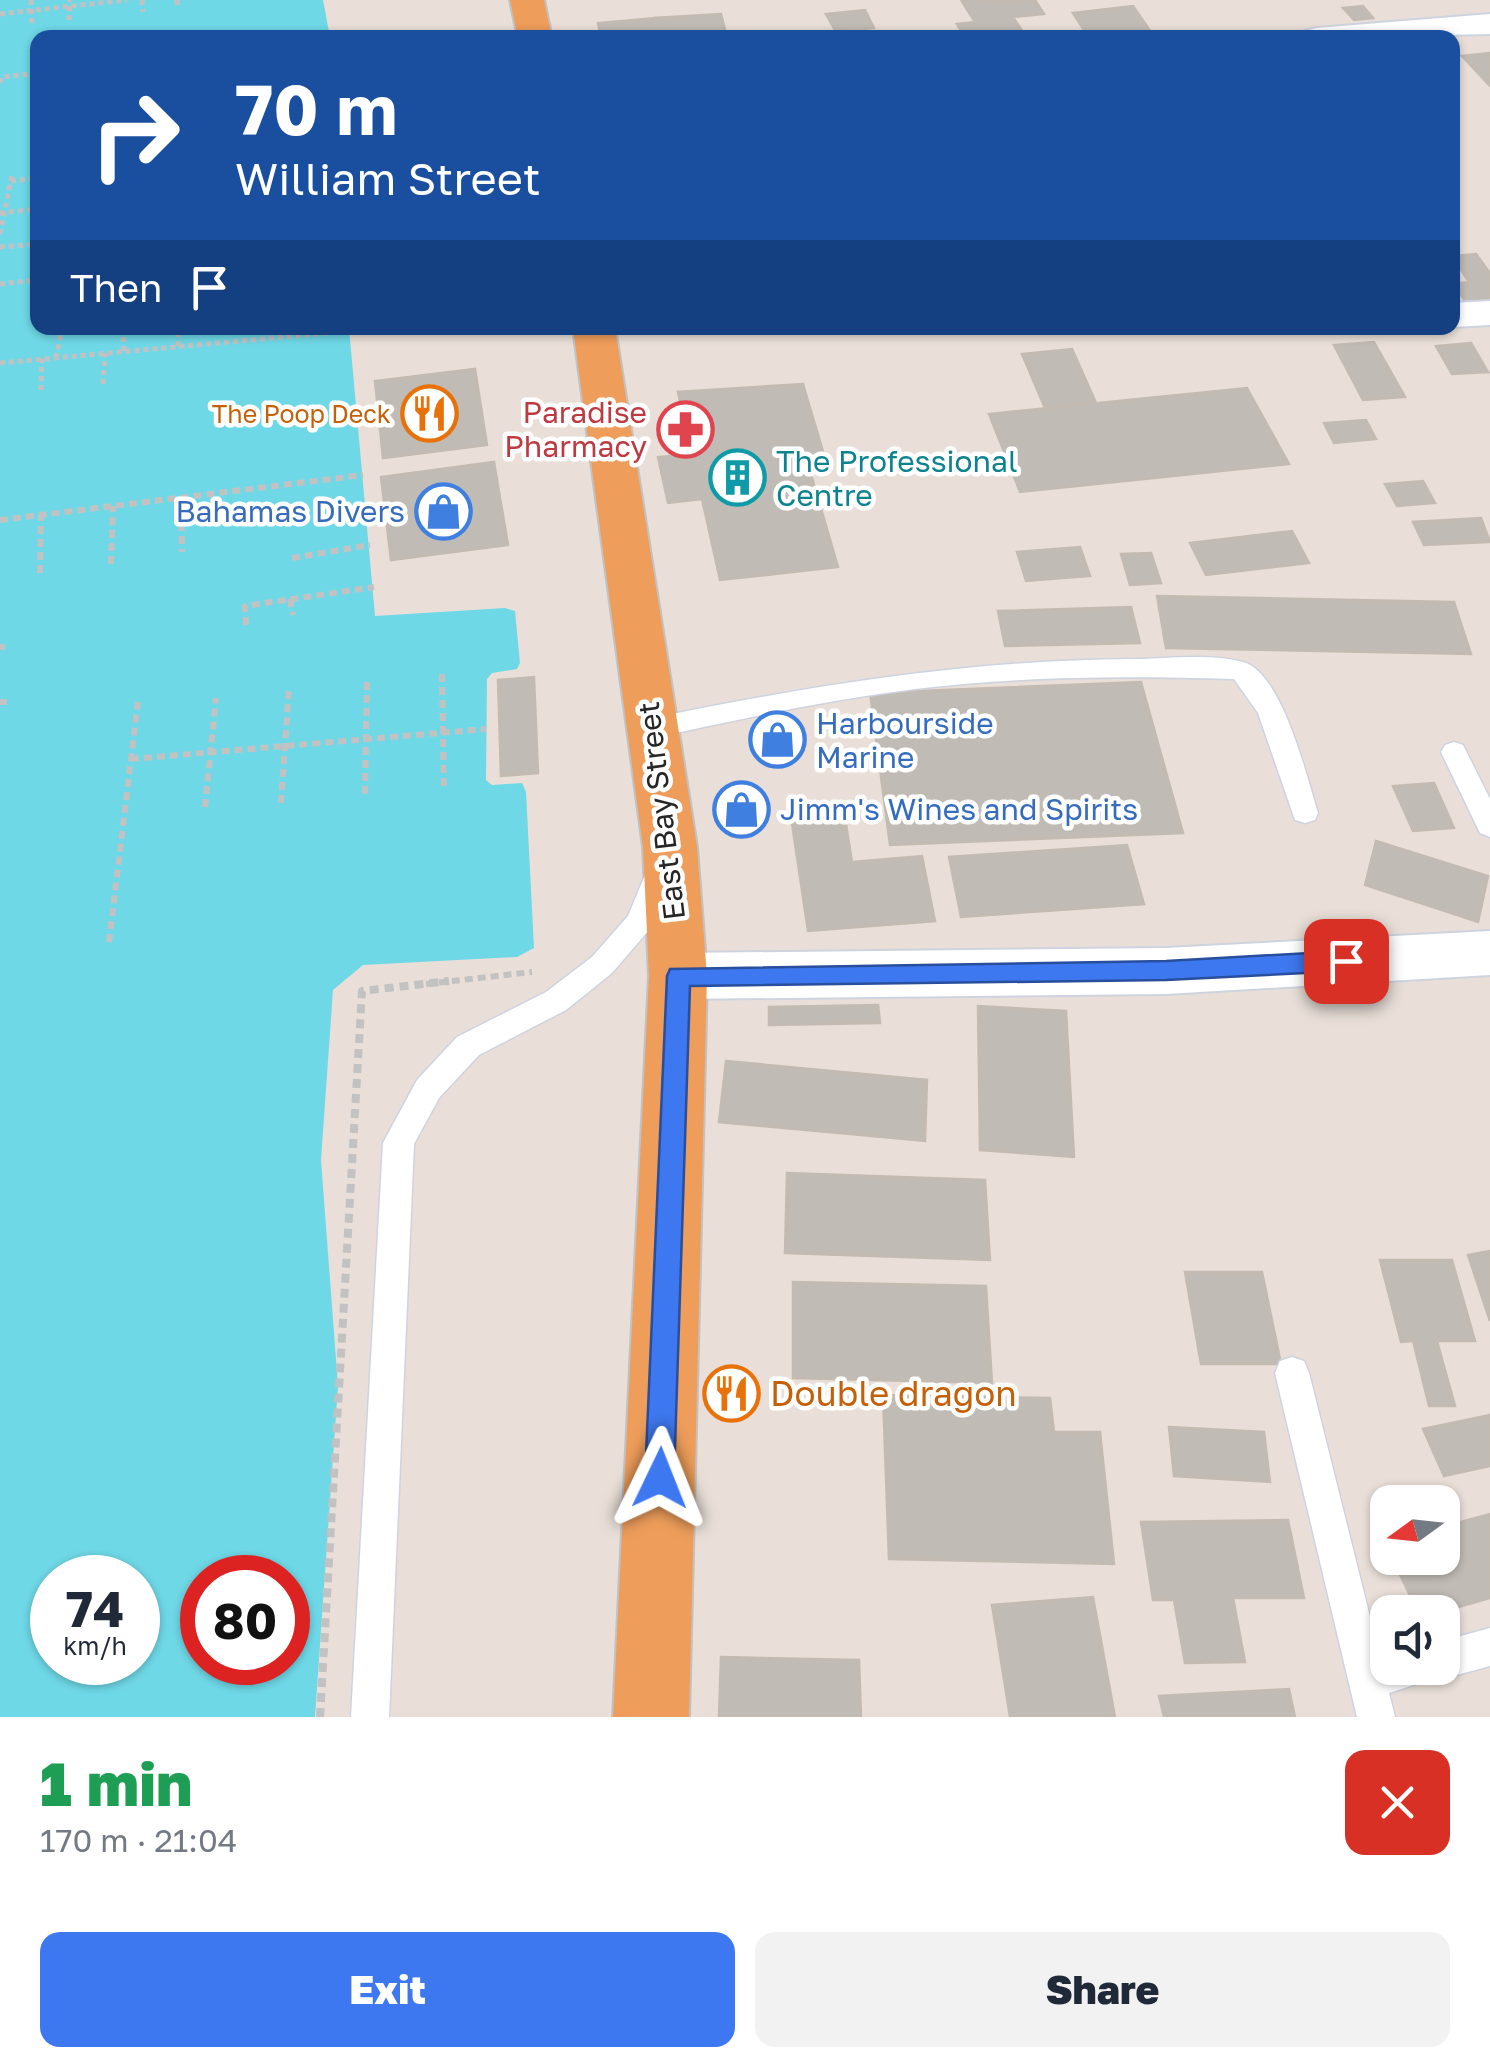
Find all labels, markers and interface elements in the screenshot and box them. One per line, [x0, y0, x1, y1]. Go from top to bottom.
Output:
text: 70 m [235, 66, 397, 150]
icon: right [70, 70, 200, 200]
text: William Street [235, 151, 541, 205]
icon: arrive [182, 260, 237, 315]
text: Then [70, 265, 162, 310]
restaurant icon: The Poop Deck [400, 383, 460, 443]
place label: Paradise Pharmacy [504, 394, 647, 464]
place label: The Poop Deck [212, 398, 391, 429]
pharmacy icon: Paradise Pharmacy [656, 399, 716, 459]
place label: The Professional Centre [776, 443, 1018, 513]
building icon: The Professional Centre [707, 448, 767, 508]
shop icon: Bahamas Divers [414, 481, 474, 541]
place label: Bahamas Divers [175, 493, 405, 529]
street label: East Bay Street [630, 700, 692, 922]
place label: Harbourside Marine [816, 705, 994, 775]
shop icon: Harbourside Marine [747, 710, 807, 770]
shop icon: Jimm's Wines and Spirits [711, 779, 771, 839]
place label: Jimm's Wines and Spirits [780, 791, 1138, 827]
pin [1304, 919, 1389, 1004]
icon: arrive [1319, 934, 1374, 989]
restaurant icon: Double dragon [701, 1363, 761, 1423]
place label: Double dragon [770, 1372, 1017, 1414]
position arrow [608, 1426, 712, 1530]
north arrow [1370, 1485, 1460, 1575]
map controls [1370, 1485, 1460, 1685]
speed limit sign: 80 [180, 1555, 310, 1685]
text: 74 [66, 1578, 124, 1638]
button: sound [1370, 1595, 1460, 1685]
text: km/h [63, 1630, 127, 1661]
text: 1 min [40, 1747, 192, 1819]
button: close [1345, 1750, 1450, 1855]
text: 170 m · 21:04 [40, 1821, 237, 1859]
button: Exit [40, 1932, 735, 2047]
button: Share [755, 1932, 1450, 2047]

